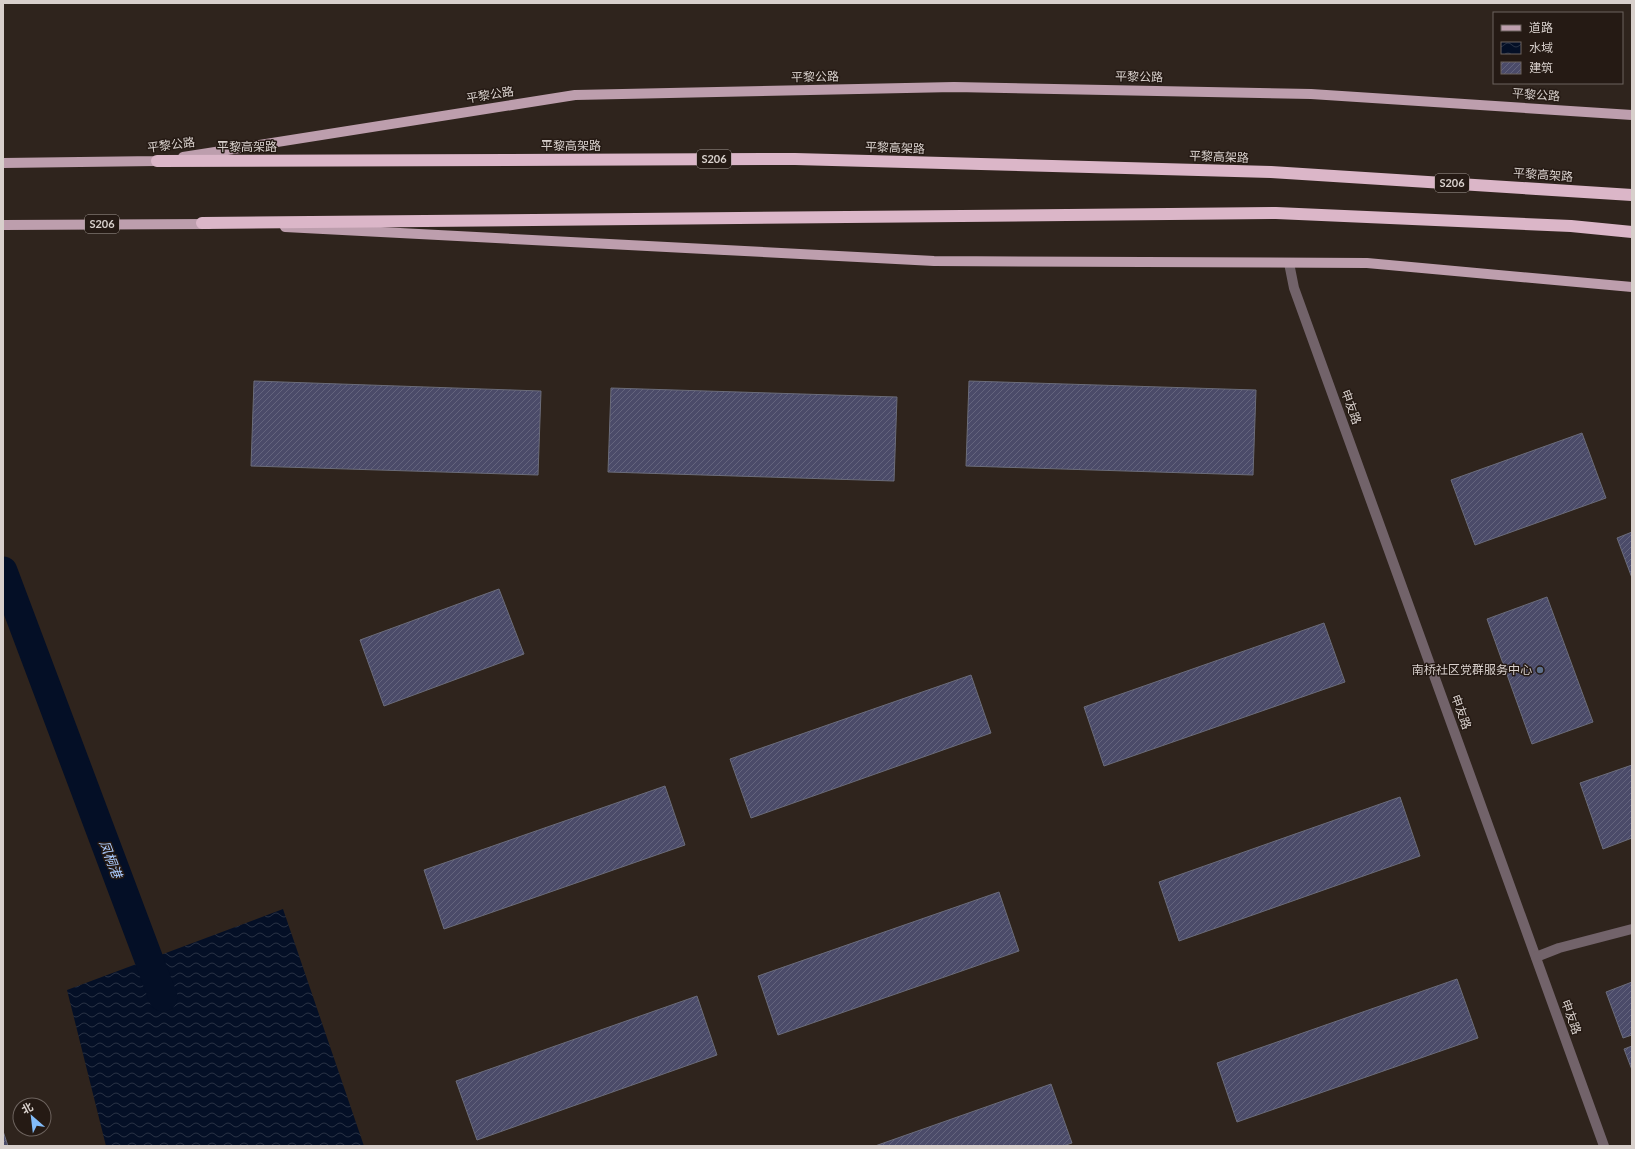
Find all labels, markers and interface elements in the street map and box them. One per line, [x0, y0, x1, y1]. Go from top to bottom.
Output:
legend [1493, 12, 1623, 84]
text: 道路 [1529, 20, 1553, 35]
text: 水域 [1529, 40, 1553, 55]
text: 建筑 [1529, 60, 1553, 75]
street label: 平黎公路 [791, 69, 839, 84]
street label: 平黎公路 [1115, 69, 1163, 84]
street label: 平黎公路 [465, 83, 515, 106]
street label: 平黎公路 [1512, 85, 1561, 104]
street label: 平黎公路 [146, 134, 196, 155]
street label: 平黎高架路 [541, 138, 601, 153]
street label: 平黎高架路 [217, 139, 277, 154]
street label: 平黎高架路 [865, 139, 925, 156]
street label: 平黎高架路 [1189, 148, 1249, 165]
road number: S206 [697, 150, 731, 168]
street label: 平黎高架路 [1513, 165, 1573, 184]
road number: S206 [1435, 174, 1469, 192]
road number: S206 [85, 215, 119, 233]
street label: 申友路 [1338, 387, 1365, 426]
place label: 南桥社区党群服务中心 [1412, 662, 1532, 677]
marker: 南桥社区党群服务中心 [1535, 665, 1545, 675]
street label: 申友路 [1448, 692, 1475, 731]
water label: 凤桐港 [97, 838, 126, 882]
street label: 申友路 [1558, 997, 1585, 1036]
north arrow [12, 1097, 52, 1137]
text: 北 [19, 1099, 35, 1116]

